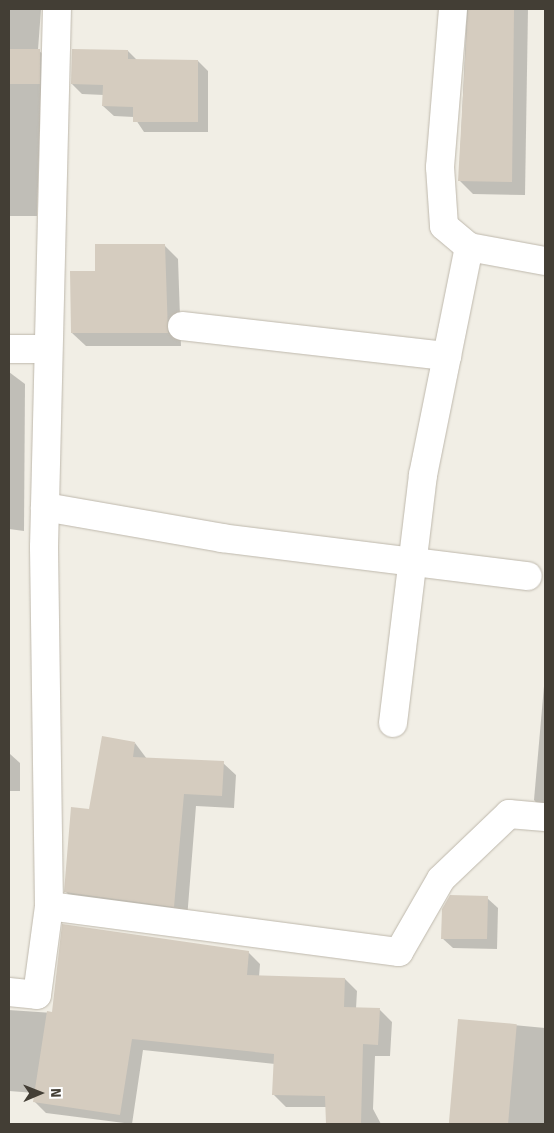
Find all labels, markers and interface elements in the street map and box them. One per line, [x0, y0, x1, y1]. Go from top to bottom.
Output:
north arrow [15, 1068, 65, 1118]
text: N [47, 1088, 64, 1098]

